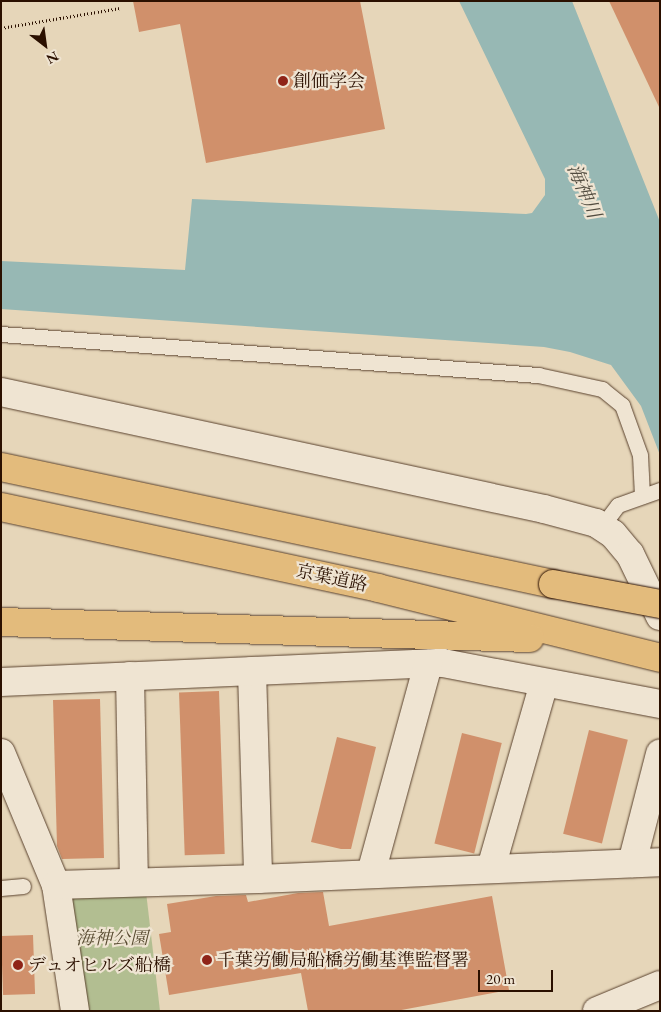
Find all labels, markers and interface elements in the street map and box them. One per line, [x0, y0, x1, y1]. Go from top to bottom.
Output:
north arrow [20, 20, 70, 70]
text: N [43, 47, 62, 69]
place label: 創価学会 [293, 70, 365, 92]
marker: 創価学会 [277, 75, 289, 87]
water label: 海神川 [562, 160, 606, 222]
street label: 京葉道路 [295, 560, 369, 596]
park label: 海神公園 [76, 927, 148, 949]
place label: 千葉労働局船橋労働基準監督署 [217, 949, 469, 971]
place label: デュオヒルズ船橋 [28, 954, 172, 976]
marker: 千葉労働局船橋労働基準監督署 [201, 954, 213, 966]
marker: デュオヒルズ船橋 [12, 959, 24, 971]
scale bar [481, 960, 556, 992]
text: 20 m [486, 969, 515, 988]

